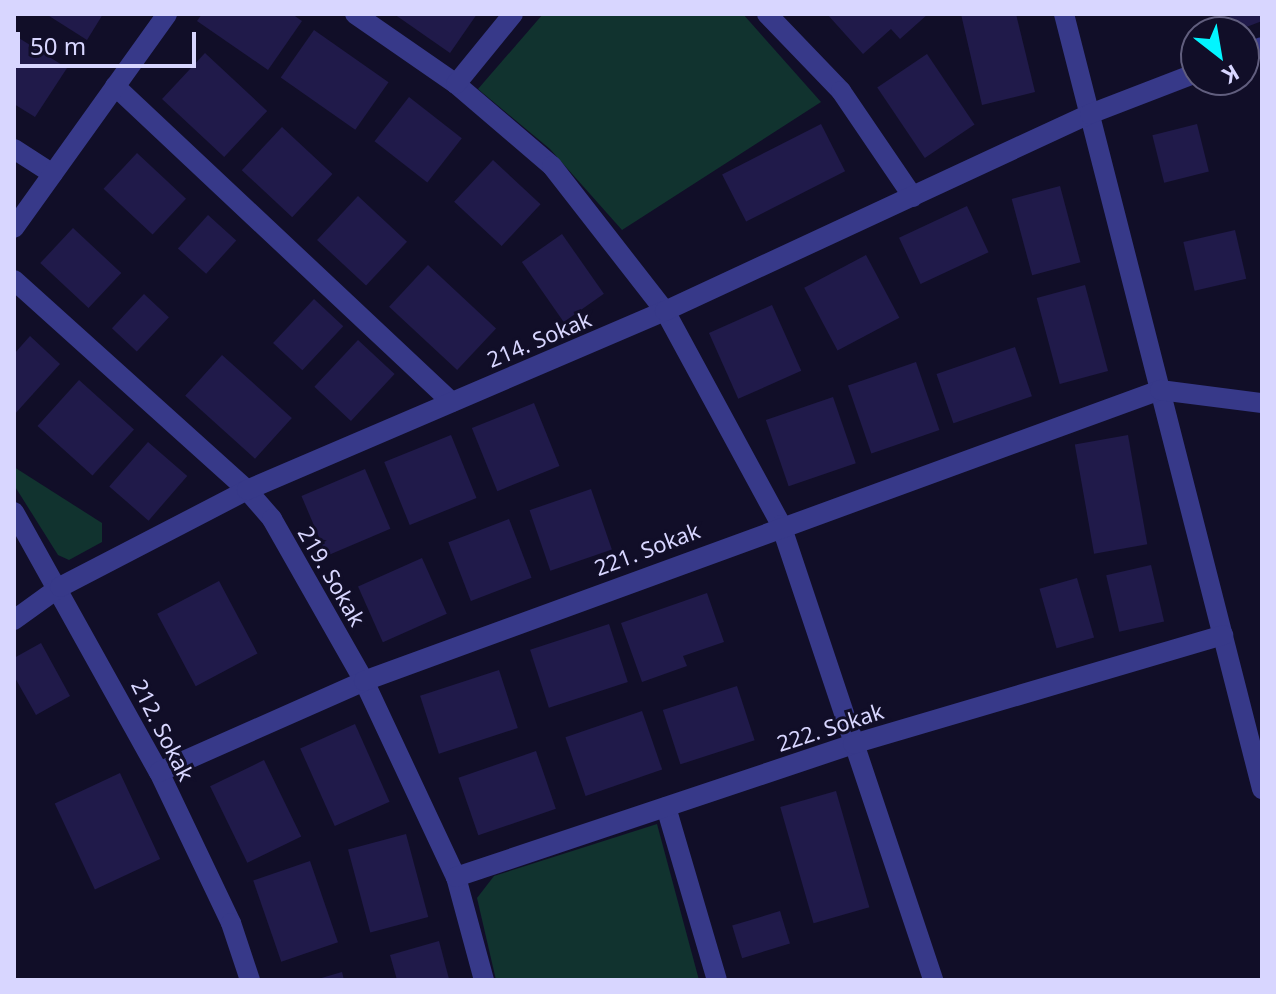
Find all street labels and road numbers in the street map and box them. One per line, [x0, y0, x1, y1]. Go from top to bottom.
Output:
street label: 214. Sokak [483, 305, 595, 373]
street label: 221. Sokak [591, 517, 703, 581]
street label: 219. Sokak [293, 522, 371, 630]
street label: 212. Sokak [126, 675, 200, 785]
street label: 222. Sokak [773, 697, 887, 757]

